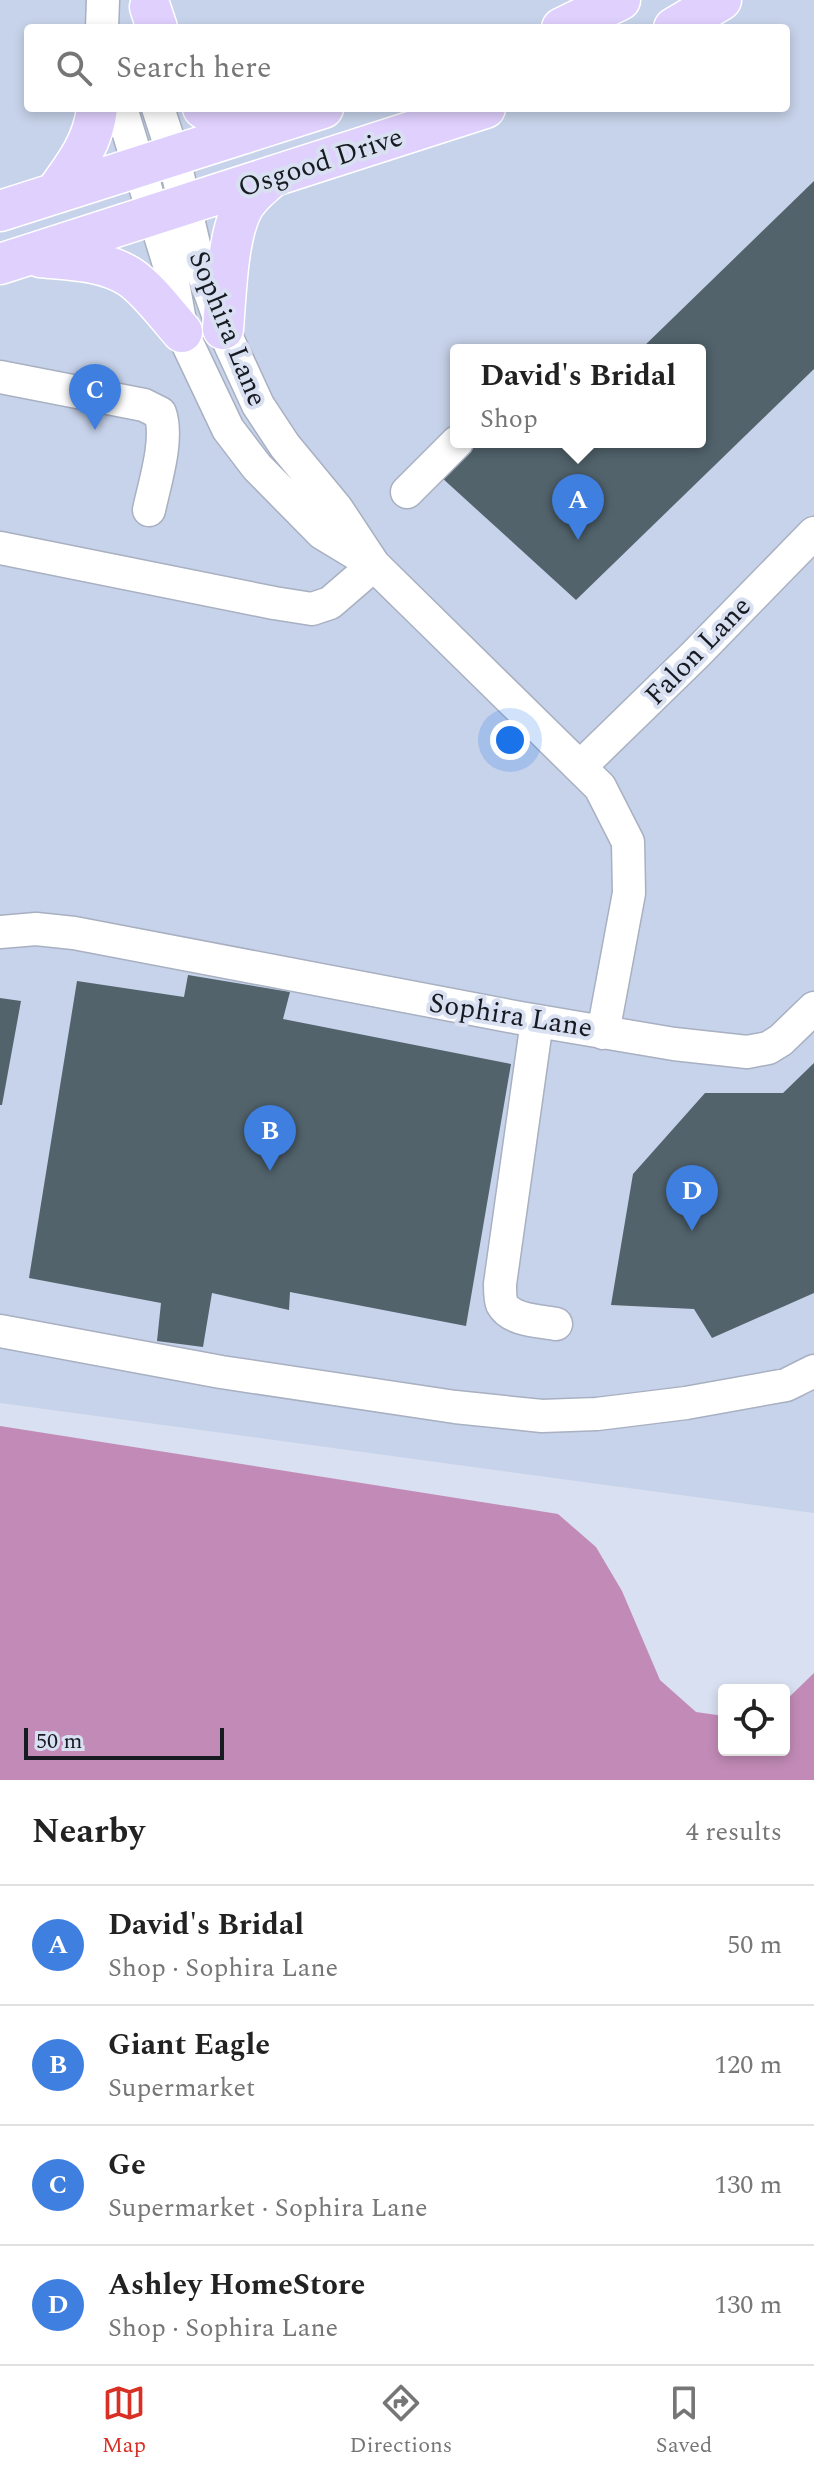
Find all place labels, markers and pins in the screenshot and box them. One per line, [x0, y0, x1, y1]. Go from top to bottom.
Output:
pin: C [69, 364, 121, 430]
pin: A [552, 474, 604, 540]
pin: B [244, 1105, 296, 1171]
pin: D [666, 1165, 718, 1231]

